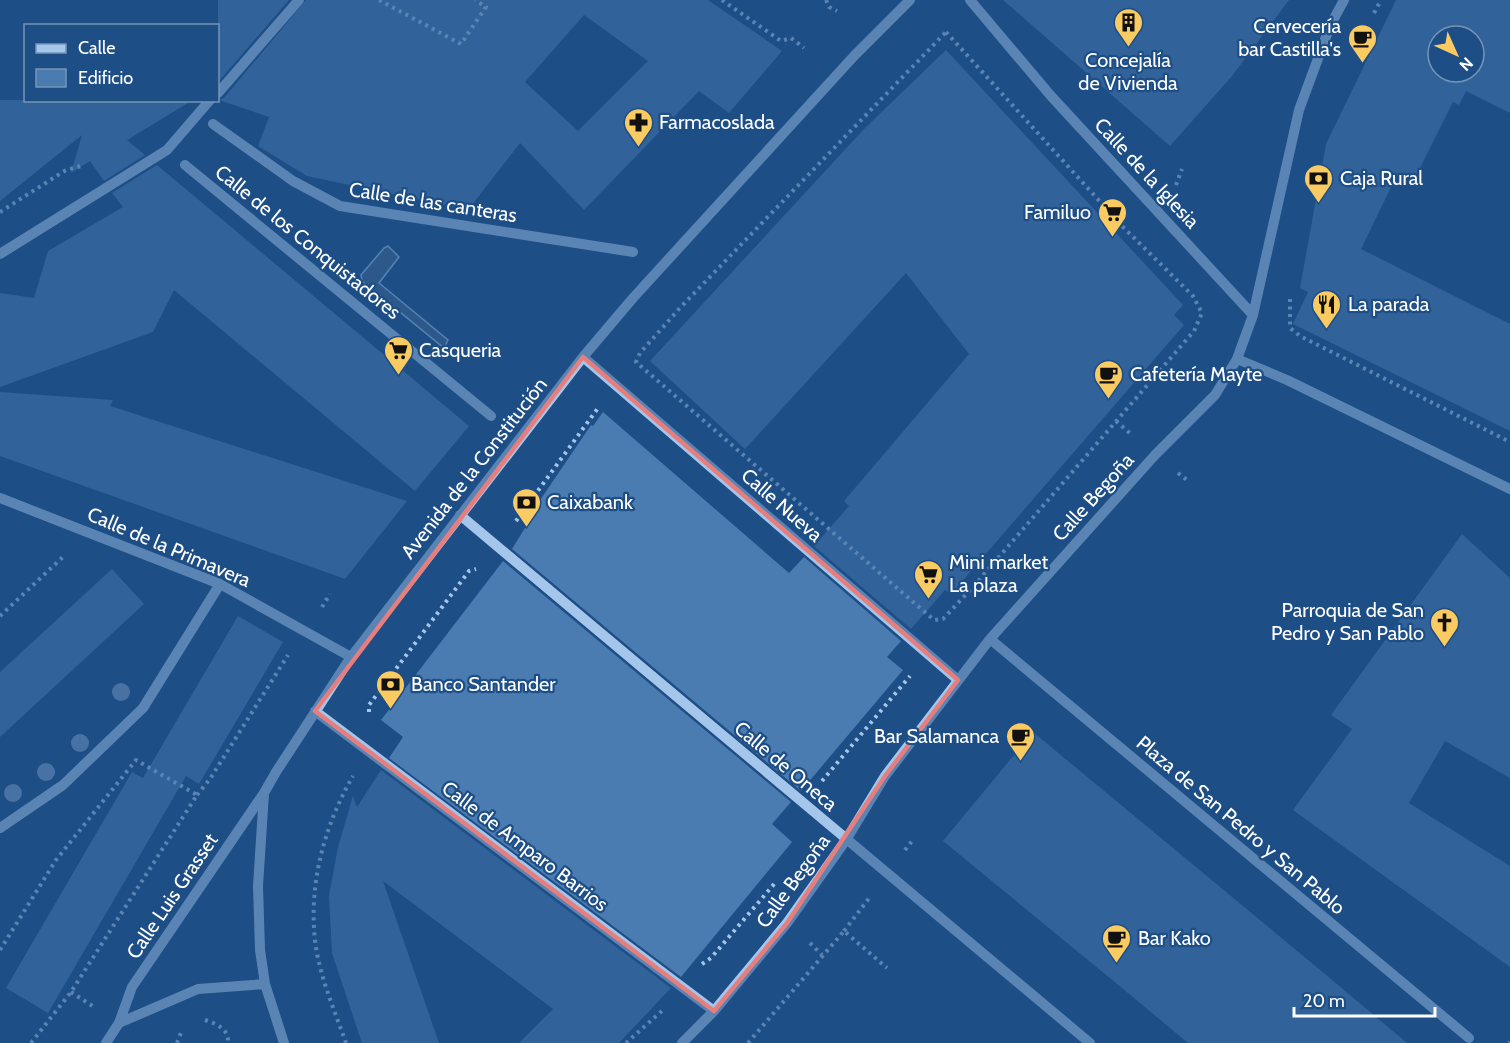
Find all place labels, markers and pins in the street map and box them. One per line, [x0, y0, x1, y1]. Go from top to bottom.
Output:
building icon: Concejalía de Vivienda [1112, 6, 1144, 48]
place label: Cervecería bar Castilla's [1238, 14, 1341, 61]
cafe icon: Cervecería bar Castilla's [1346, 22, 1378, 64]
place label: Concejalía de Vivienda [1078, 48, 1178, 95]
pharmacy icon: Farmacoslada [622, 106, 654, 148]
place label: Farmacoslada [659, 110, 775, 134]
bank icon: Caja Rural [1303, 162, 1335, 204]
place label: Caja Rural [1340, 166, 1423, 190]
supermarket icon: Familuo [1096, 196, 1128, 238]
place label: Familuo [1024, 200, 1091, 224]
restaurant icon: La parada [1311, 288, 1343, 330]
place label: La parada [1348, 292, 1430, 316]
supermarket icon: Casqueria [382, 334, 414, 376]
place label: Casqueria [419, 338, 502, 362]
cafe icon: Cafetería Mayte [1093, 358, 1125, 400]
place label: Cafetería Mayte [1130, 362, 1262, 386]
bank icon: Caixabank [510, 486, 542, 528]
place label: Caixabank [547, 490, 633, 514]
place label: Mini market La plaza [949, 550, 1048, 597]
supermarket icon: Mini market La plaza [912, 558, 944, 600]
place label: Parroquia de San Pedro y San Pablo [1271, 598, 1424, 645]
church icon: Parroquia de San Pedro y San Pablo [1429, 606, 1461, 648]
bank icon: Banco Santander [374, 668, 406, 710]
place label: Banco Santander [411, 672, 556, 696]
cafe icon: Bar Salamanca [1004, 720, 1036, 762]
place label: Bar Salamanca [874, 724, 999, 748]
cafe icon: Bar Kako [1101, 922, 1133, 964]
place label: Bar Kako [1138, 926, 1211, 950]

